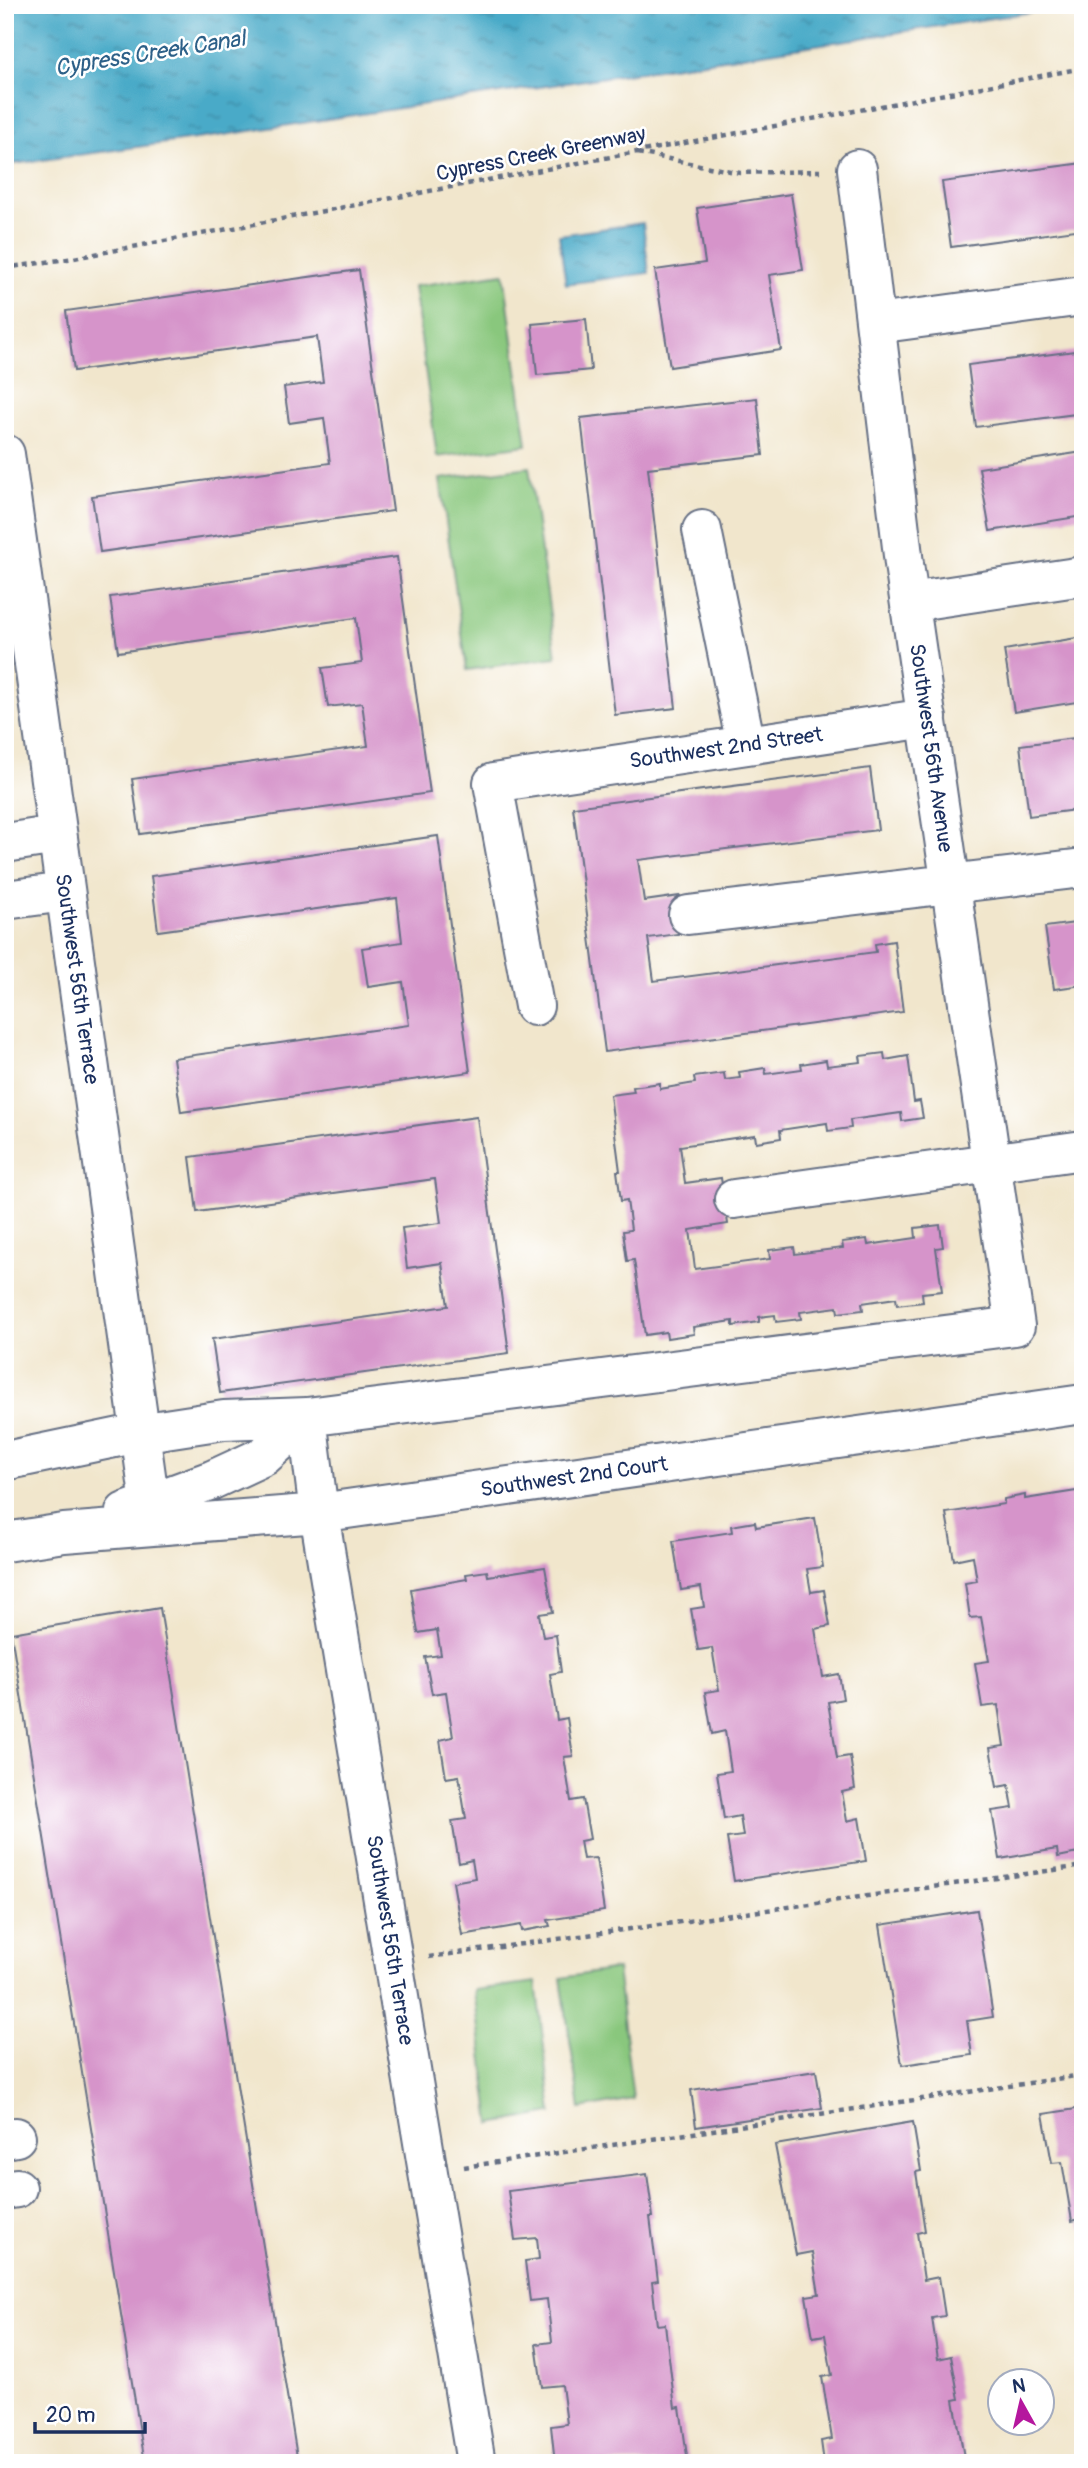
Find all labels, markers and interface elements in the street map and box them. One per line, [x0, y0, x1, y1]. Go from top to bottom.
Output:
water label: Cypress Creek Canal [53, 23, 250, 82]
street label: Cypress Creek Greenway [434, 120, 648, 188]
street label: Southwest 56th Avenue [903, 642, 959, 855]
street label: Southwest 2nd Street [628, 721, 825, 775]
street label: Southwest 56th Terrace [49, 872, 105, 1087]
street label: Southwest 2nd Court [479, 1450, 670, 1503]
street label: Southwest 56th Terrace [360, 1833, 420, 2048]
north arrow [986, 2366, 1056, 2436]
text: N [1011, 2373, 1027, 2399]
scale bar [35, 2391, 145, 2435]
text: 20 m [46, 2402, 95, 2429]

